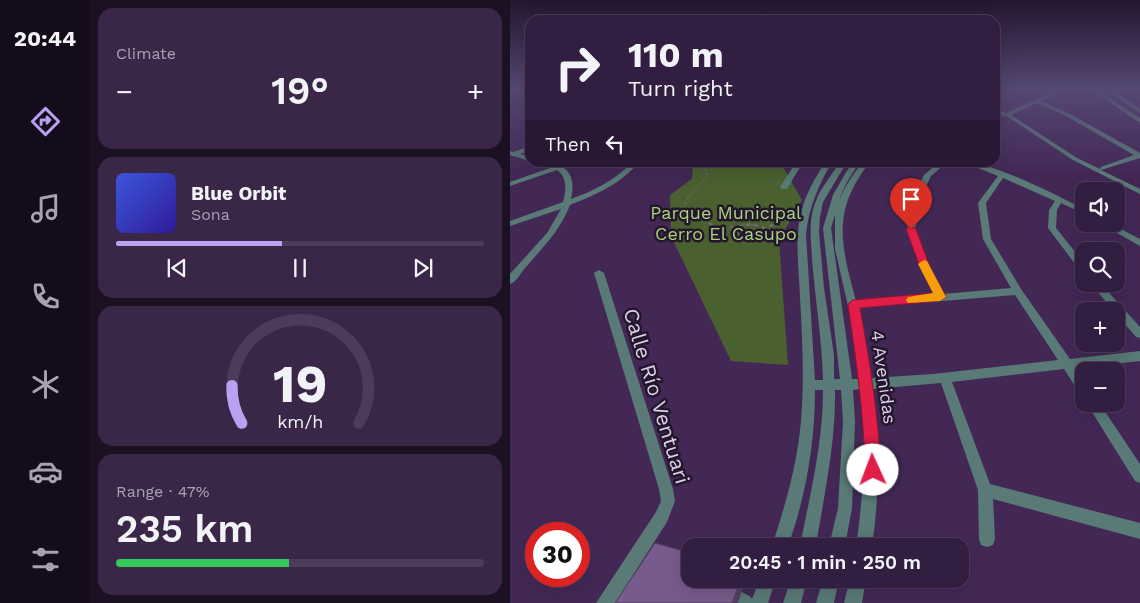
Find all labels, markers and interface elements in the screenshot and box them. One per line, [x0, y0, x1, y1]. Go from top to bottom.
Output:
text: 20:44 [14, 26, 76, 51]
text: 110 m [628, 34, 724, 76]
icon: right [545, 35, 610, 100]
text: Climate [116, 44, 176, 63]
text: 19° [271, 69, 329, 113]
text: − [116, 75, 133, 108]
text: + [467, 75, 484, 108]
text: Turn right [628, 76, 733, 101]
icon: directions [28, 104, 63, 139]
icon: left [601, 130, 629, 158]
text: Then [545, 133, 591, 156]
pin [890, 178, 932, 229]
text: Blue Orbit [191, 182, 286, 205]
map controls [1075, 182, 1125, 412]
button: sound [1075, 182, 1125, 232]
icon: arrive [897, 185, 925, 213]
icon: music [28, 191, 63, 226]
park label: Parque Municipal Cerro El Casupo [650, 202, 802, 244]
text: Sona [191, 205, 230, 224]
button: search [1075, 242, 1125, 292]
icon: previous [163, 254, 191, 282]
icon: pause [286, 254, 314, 282]
icon: next [409, 254, 437, 282]
icon: phone [28, 279, 63, 314]
button: + [1075, 302, 1125, 352]
street label: Calle Río Ventuari [618, 305, 696, 487]
street label: 4 Avenidas [867, 329, 901, 425]
text: 19 [273, 354, 327, 415]
button: − [1075, 362, 1125, 412]
icon: climate [28, 367, 63, 402]
text: km/h [277, 411, 323, 432]
position arrow [846, 443, 898, 495]
icon: car [28, 454, 63, 489]
text: Range · 47% [116, 482, 210, 501]
text: 235 km [116, 507, 253, 551]
speed limit sign: 30 [525, 522, 590, 587]
icon: filters [28, 542, 63, 577]
text: 20:45 · 1 min · 250 m [729, 551, 921, 574]

